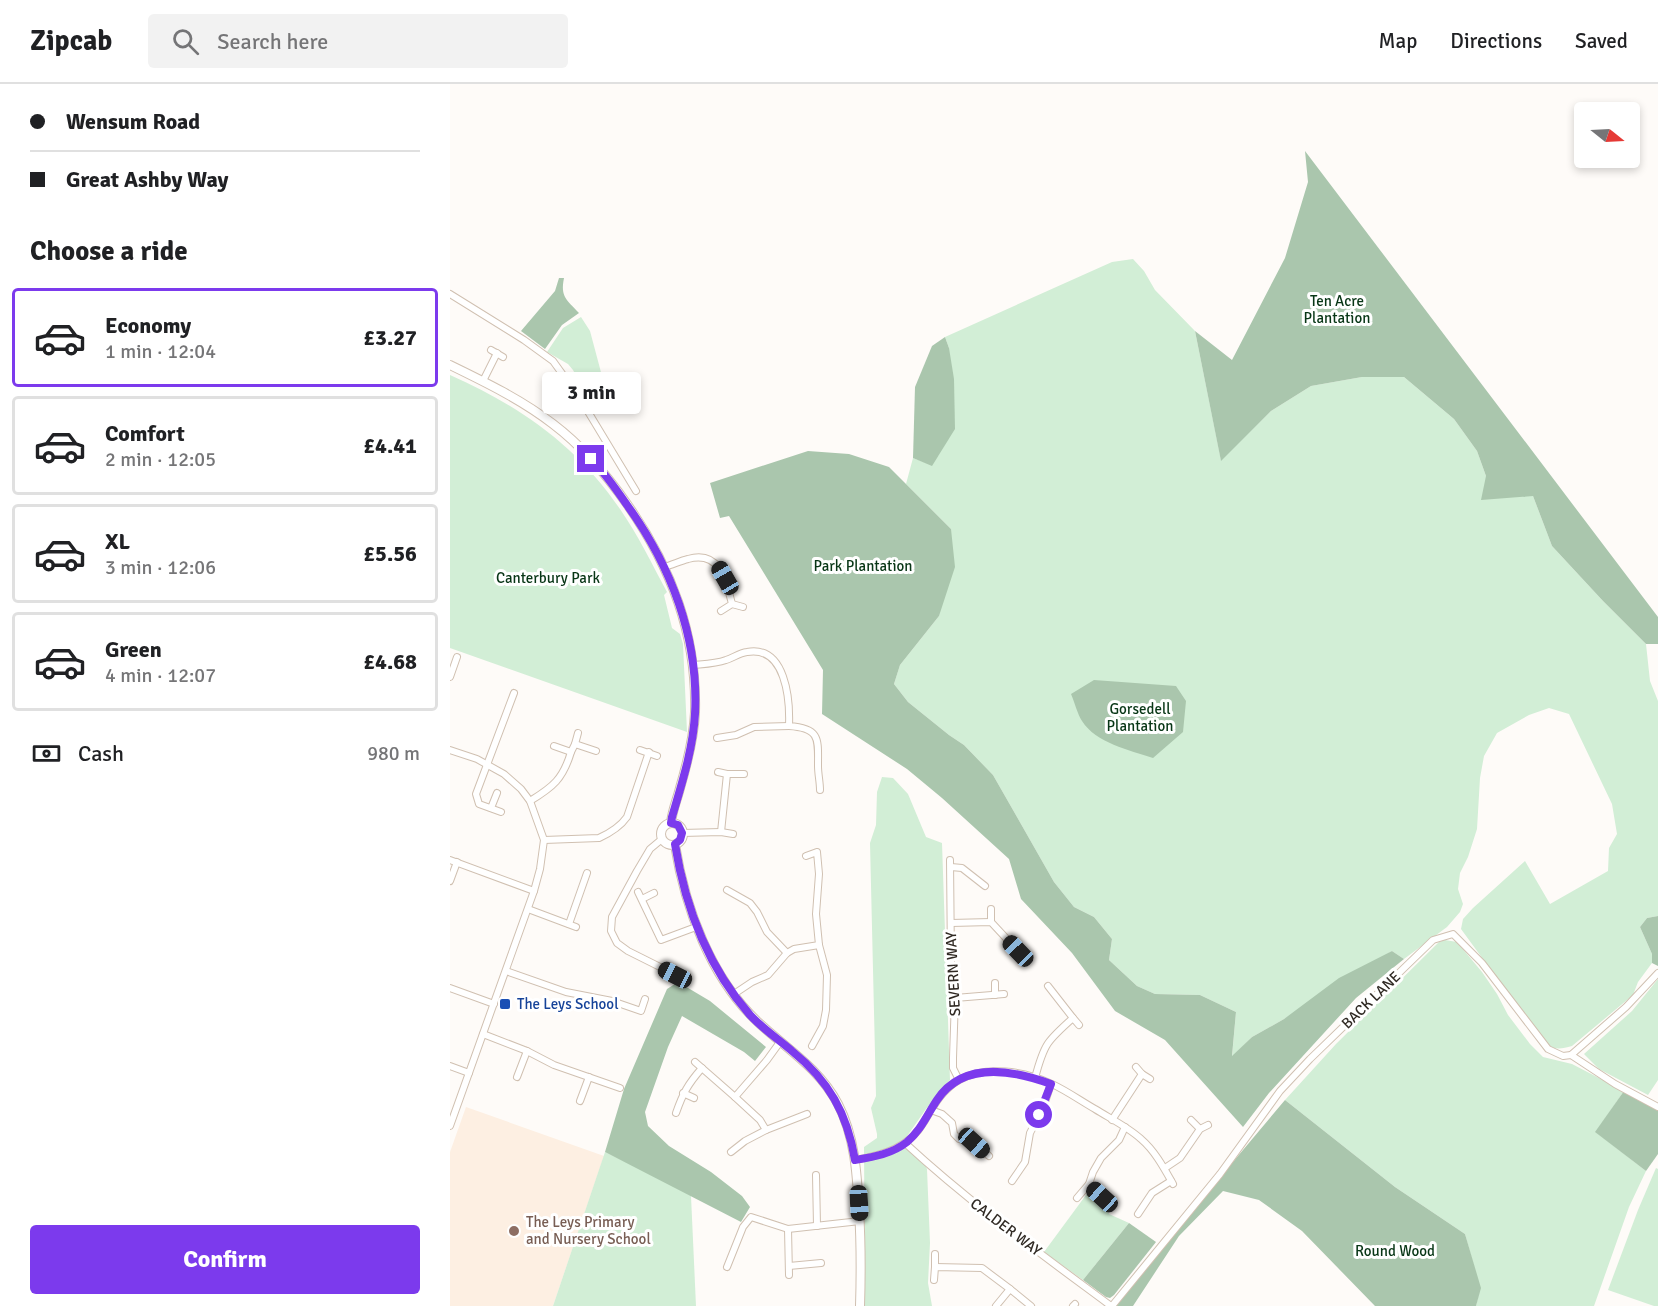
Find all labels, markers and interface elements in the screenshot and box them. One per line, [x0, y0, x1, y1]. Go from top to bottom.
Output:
search box [148, 14, 568, 68]
text: Zipcab [30, 24, 112, 58]
icon: search [169, 25, 202, 58]
text: Search here [217, 28, 328, 55]
text: Map [1379, 28, 1417, 54]
text: Directions [1450, 28, 1542, 54]
text: Saved [1575, 28, 1628, 54]
north arrow [1574, 102, 1640, 168]
map controls [1574, 102, 1640, 168]
text: Wensum Road [66, 108, 200, 135]
text: Great Ashby Way [66, 166, 228, 193]
text: Choose a ride [30, 235, 188, 268]
park label: Ten Acre Plantation [1304, 292, 1370, 327]
icon: car [33, 311, 87, 365]
text: Economy [105, 312, 191, 339]
text: £3.27 [363, 324, 417, 351]
text: 1 min · 12:04 [105, 339, 216, 364]
callout: 3 min [542, 372, 640, 414]
text: 3 min [567, 380, 616, 405]
icon: car [33, 419, 87, 473]
text: Comfort [105, 420, 185, 447]
text: £4.41 [363, 432, 417, 459]
route end [577, 445, 604, 472]
text: 2 min · 12:05 [105, 447, 216, 472]
icon: car [33, 527, 87, 581]
text: XL [105, 528, 130, 555]
text: £5.56 [363, 540, 417, 567]
text: 3 min · 12:06 [105, 555, 216, 580]
park label: Park Plantation [814, 557, 912, 575]
car [708, 558, 742, 598]
park label: Canterbury Park [496, 569, 600, 587]
icon: car [33, 635, 87, 689]
text: Green [105, 636, 162, 663]
text: £4.68 [363, 648, 417, 675]
text: 4 min · 12:07 [105, 663, 216, 688]
park label: Gorsedell Plantation [1107, 700, 1173, 735]
icon: cash [30, 737, 63, 770]
text: Cash [78, 740, 124, 767]
text: 980 m [367, 741, 420, 766]
street label: SEVERN WAY [942, 931, 964, 1017]
car [999, 932, 1037, 970]
car [655, 959, 695, 991]
street label: BACK LANE [1338, 968, 1404, 1032]
place label: The Leys School [517, 995, 619, 1013]
marker: The Leys School [498, 997, 512, 1011]
route start [1025, 1101, 1052, 1128]
car [955, 1124, 993, 1162]
car [1083, 1178, 1121, 1216]
car [849, 1185, 869, 1221]
street label: CALDER WAY [967, 1194, 1046, 1260]
place label: The Leys Primary and Nursery School [526, 1213, 651, 1248]
marker: The Leys Primary and Nursery School [507, 1224, 521, 1238]
button: Confirm [30, 1225, 420, 1294]
park label: Round Wood [1355, 1242, 1435, 1260]

